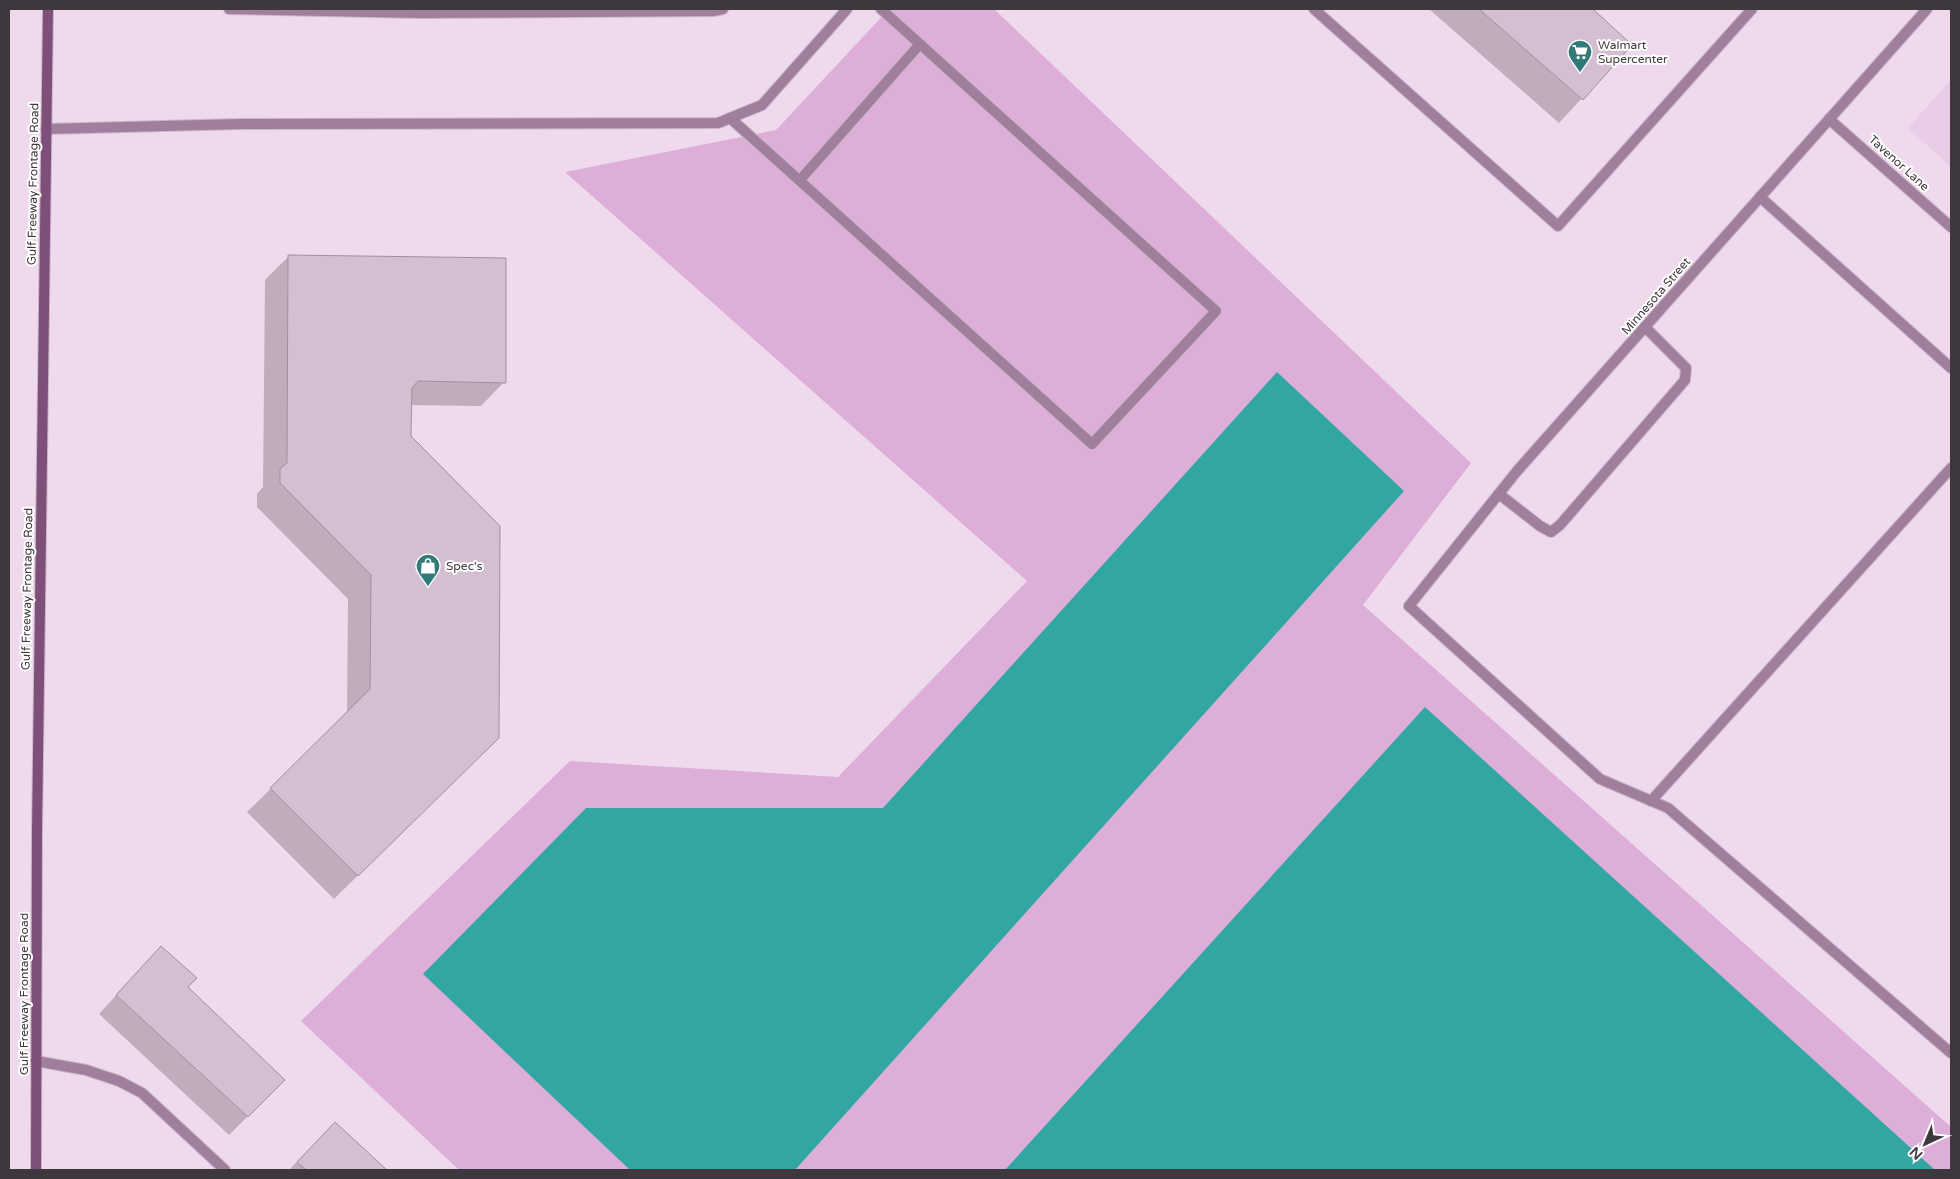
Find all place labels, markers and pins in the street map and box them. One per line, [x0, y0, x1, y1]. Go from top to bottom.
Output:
place label: Walmart Supercenter [1598, 38, 1668, 66]
supermarket icon: Walmart Supercenter [1567, 39, 1593, 73]
shop icon: Spec's [415, 553, 441, 587]
place label: Spec's [446, 559, 483, 573]

